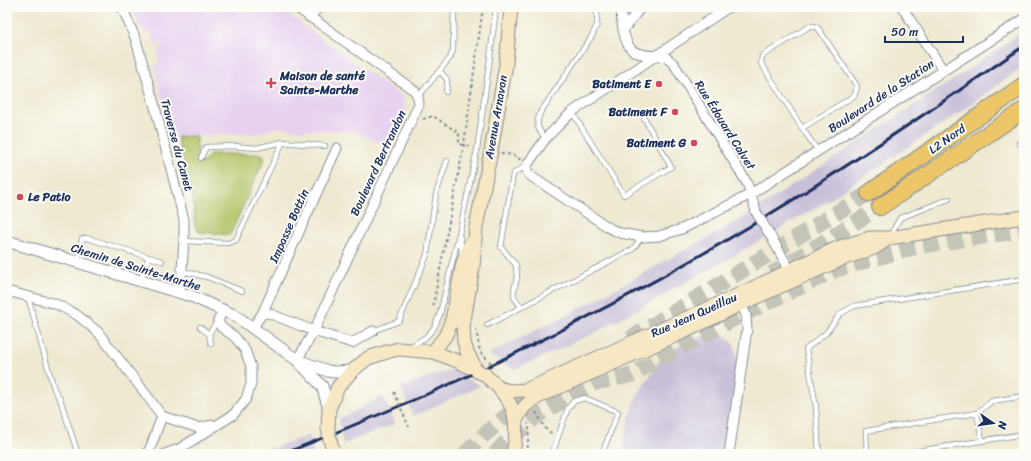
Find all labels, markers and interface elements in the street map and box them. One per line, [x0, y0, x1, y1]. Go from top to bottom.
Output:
scale bar [885, 18, 963, 44]
text: 50 m [891, 21, 918, 43]
street label: Boulevard de la Station [823, 53, 939, 139]
place label: Maison de santé Sainte-Marthe [279, 65, 366, 101]
street label: Avenue Arnavon [478, 73, 514, 162]
place label: Batiment E [592, 73, 652, 95]
street label: Rue Édouard Calvet [689, 76, 762, 175]
marker: Maison de santé Sainte-Marthe [265, 77, 277, 89]
marker: Batiment E [654, 79, 664, 89]
street label: Traverse du Canet [154, 96, 200, 194]
place label: Batiment F [608, 101, 668, 123]
street label: Boulevard Bertrandon [344, 106, 413, 220]
marker: Batiment F [670, 107, 680, 117]
street label: L2 Nord [924, 118, 971, 160]
place label: Batiment G [626, 132, 687, 154]
marker: Batiment G [689, 138, 699, 148]
street label: Impasse Bottin [262, 185, 315, 268]
place label: Le Patio [28, 186, 71, 208]
marker: Le Patio [15, 192, 25, 202]
street label: Chemin de Sainte-Marthe [68, 237, 204, 297]
street label: Rue Jean Queillau [647, 286, 741, 344]
north arrow [973, 403, 1013, 443]
text: N [992, 418, 1013, 431]

